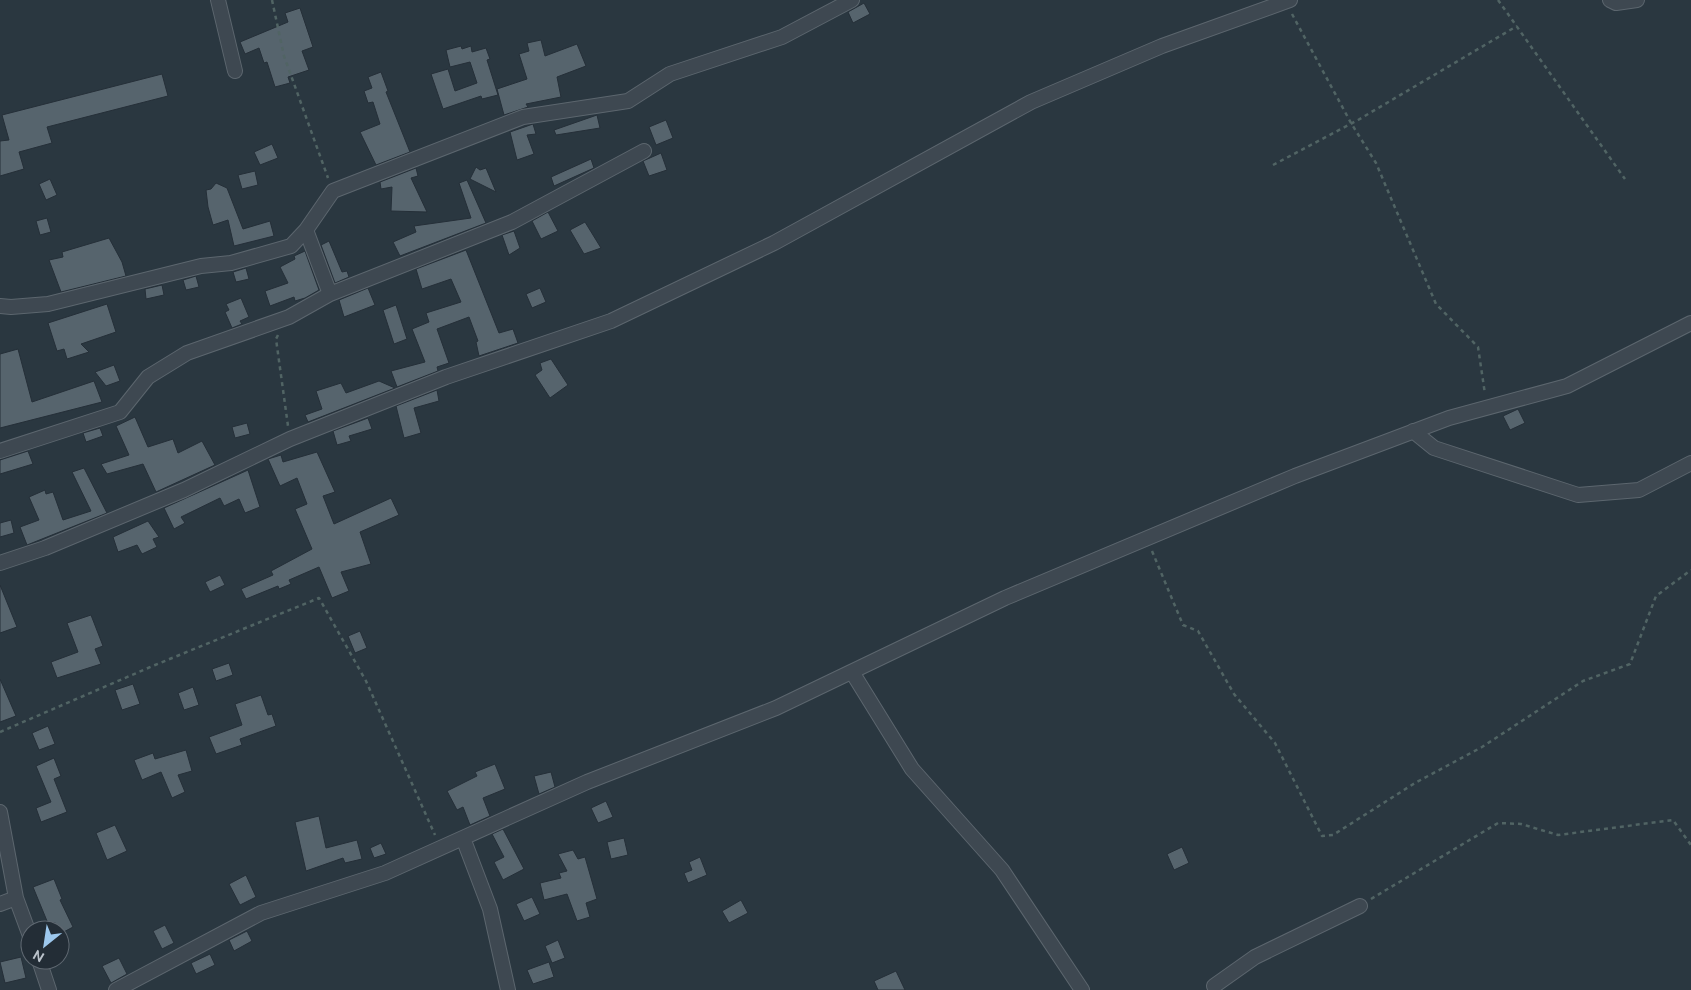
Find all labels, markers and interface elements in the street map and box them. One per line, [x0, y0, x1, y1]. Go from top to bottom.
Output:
north arrow [20, 920, 70, 970]
text: N [30, 947, 47, 966]

